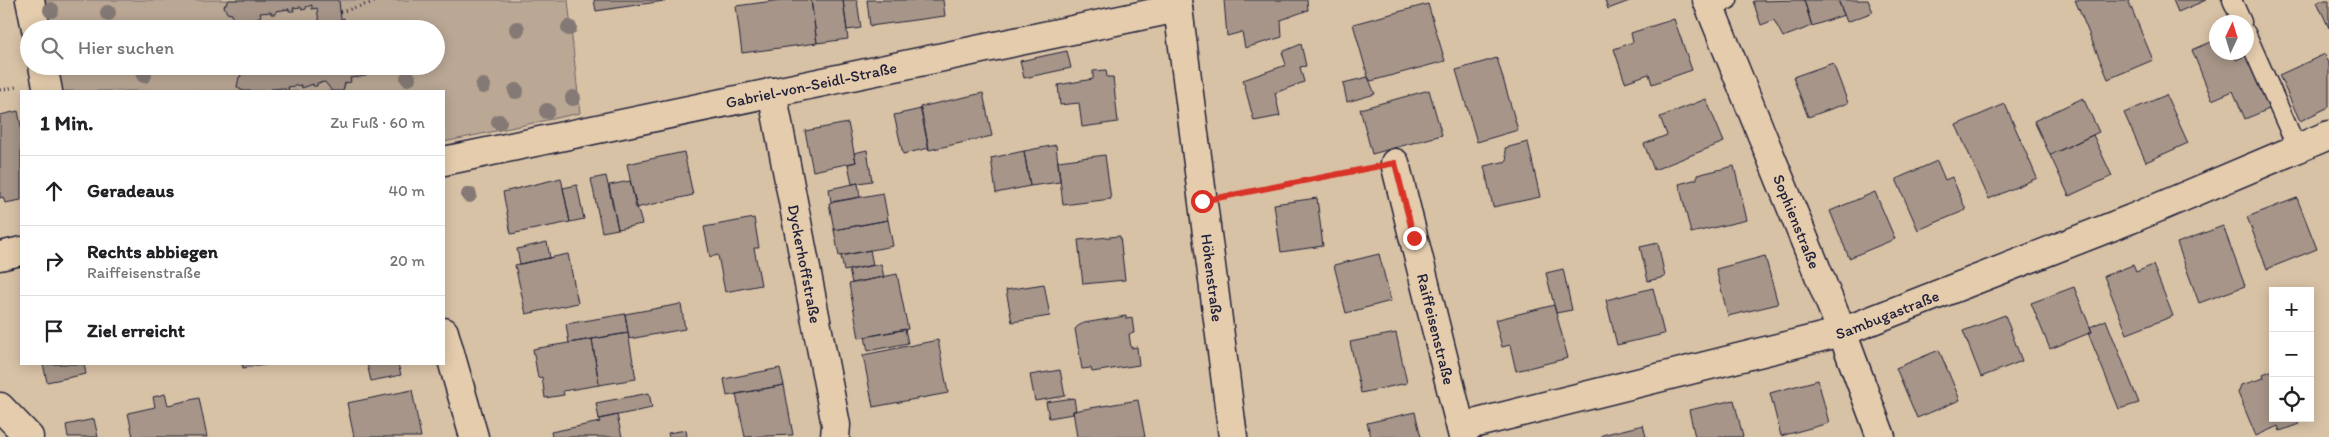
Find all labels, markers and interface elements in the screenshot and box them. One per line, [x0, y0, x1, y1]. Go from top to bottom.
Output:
north arrow [2209, 15, 2254, 60]
search box [20, 20, 445, 75]
icon: search [38, 34, 66, 62]
text: Hier suchen [78, 36, 174, 59]
street label: Gabriel-von-Seidl-Straße [724, 57, 898, 112]
text: 1 Min. [40, 110, 93, 135]
text: Zu Fuß · 60 m [330, 113, 425, 132]
street label: Sophienstraße [1769, 172, 1825, 271]
icon: ahead [40, 177, 68, 205]
text: Geradeaus [87, 179, 174, 202]
text: 40 m [388, 181, 425, 200]
route start [1191, 190, 1214, 213]
street label: Dyckerhoffstraße [784, 203, 826, 325]
route end [1403, 227, 1426, 250]
street label: Höhenstraße [1198, 233, 1228, 323]
text: Rechts abbiegen [87, 240, 218, 263]
icon: right [40, 247, 68, 275]
text: 20 m [390, 251, 425, 270]
text: Raiffeisenstraße [87, 263, 201, 282]
street label: Raiffeisenstraße [1413, 271, 1459, 387]
street label: Sambugastraße [1833, 286, 1942, 343]
map controls [2269, 287, 2314, 422]
button: + [2269, 287, 2314, 332]
icon: arrive [40, 317, 68, 345]
text: Ziel erreicht [87, 319, 185, 342]
button: − [2269, 332, 2314, 377]
button: locate [2269, 377, 2314, 422]

